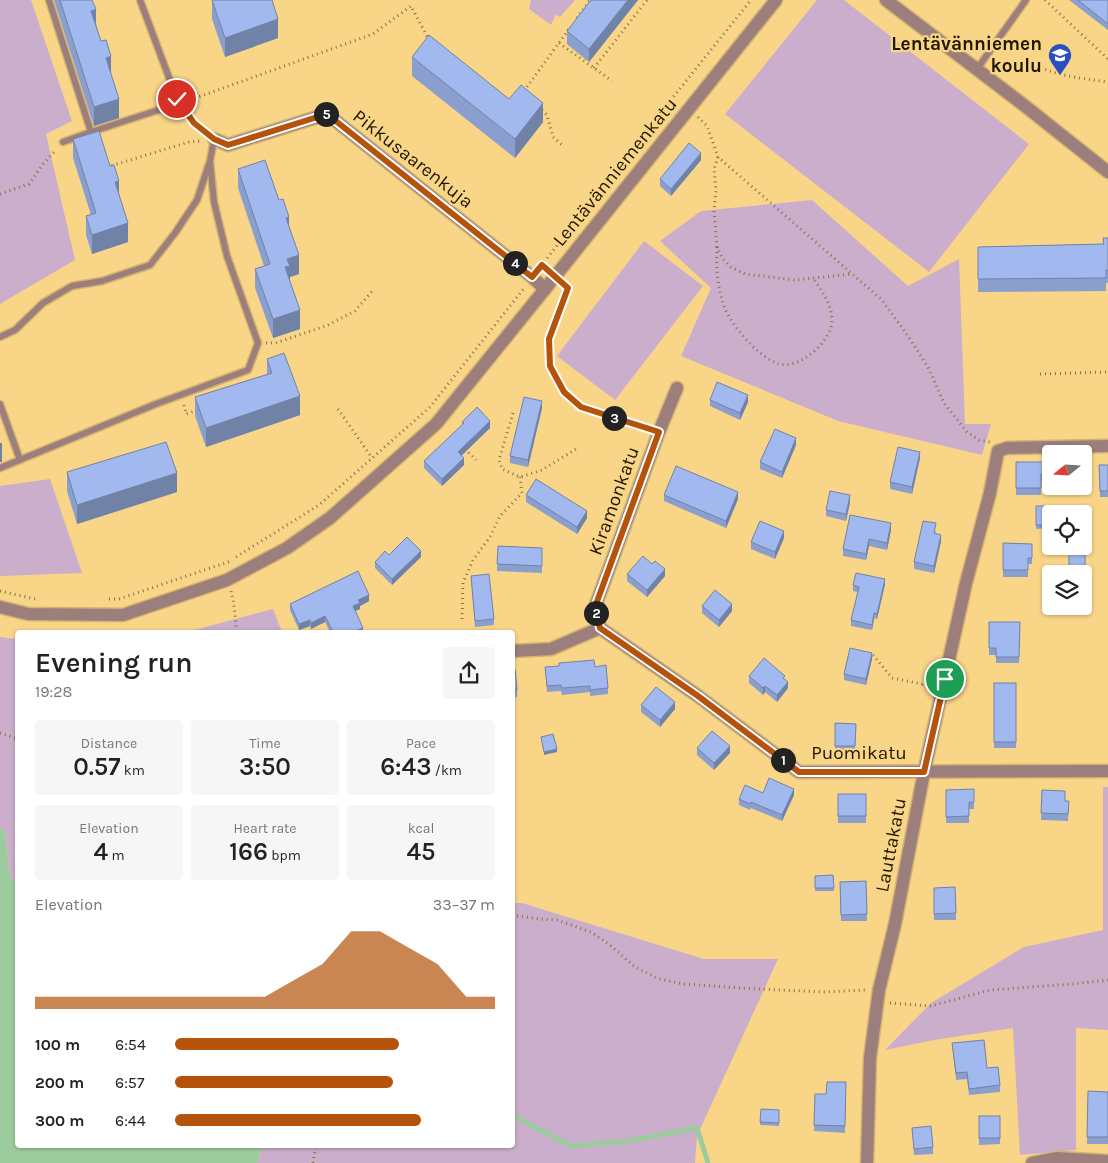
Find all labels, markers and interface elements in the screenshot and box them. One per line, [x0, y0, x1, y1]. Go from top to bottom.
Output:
place label: Lentävänniemen koulu [891, 33, 1042, 77]
school or university icon: Lentävänniemen koulu [1047, 42, 1073, 76]
pin [156, 78, 198, 120]
icon: check [163, 85, 191, 113]
street label: Lentävänniemenkatu [548, 93, 682, 251]
pin: 5 [314, 102, 338, 126]
street label: Pikkusaarenkuja [348, 105, 478, 213]
text: 5 [322, 106, 331, 123]
pin: 4 [502, 250, 528, 276]
text: 4 [511, 255, 520, 272]
pin: 3 [602, 406, 626, 430]
text: 3 [610, 410, 619, 427]
street label: Kiramonkatu [584, 444, 644, 558]
north arrow [1042, 445, 1092, 495]
map controls [1042, 445, 1092, 615]
button: locate [1042, 505, 1092, 555]
button: layers [1042, 565, 1092, 615]
pin: 2 [584, 600, 608, 626]
text: 2 [592, 605, 601, 622]
text: Evening run [35, 646, 192, 679]
button: share [443, 647, 495, 699]
pin [924, 658, 966, 700]
icon: arrive [931, 665, 959, 693]
text: 19:28 [35, 682, 72, 701]
text: Distance [81, 735, 137, 752]
text: Time [249, 735, 281, 752]
text: Pace [406, 735, 436, 752]
street label: Puomikatu [811, 742, 907, 764]
pin: 1 [770, 748, 796, 772]
text: 0.57 [73, 752, 121, 781]
text: 3:50 [239, 752, 291, 781]
text: 6:43 [380, 752, 432, 781]
text: 1 [781, 752, 786, 769]
text: km [121, 762, 145, 779]
text: /km [432, 762, 462, 779]
street label: Lauttakatu [871, 796, 911, 894]
text: Elevation [79, 820, 139, 837]
text: Heart rate [233, 820, 297, 837]
text: kcal [408, 820, 434, 837]
text: 4 [93, 837, 108, 866]
text: 166 [229, 837, 268, 866]
text: 45 [406, 837, 436, 866]
text: m [108, 847, 125, 864]
text: bpm [268, 847, 301, 864]
text: Elevation [35, 895, 103, 914]
text: 33–37 m [433, 895, 495, 914]
text: 100 m [35, 1035, 80, 1054]
text: 6:54 [115, 1035, 146, 1054]
text: 200 m [35, 1073, 84, 1092]
text: 6:57 [115, 1073, 144, 1092]
text: 300 m [35, 1111, 84, 1130]
text: 6:44 [115, 1111, 146, 1130]

